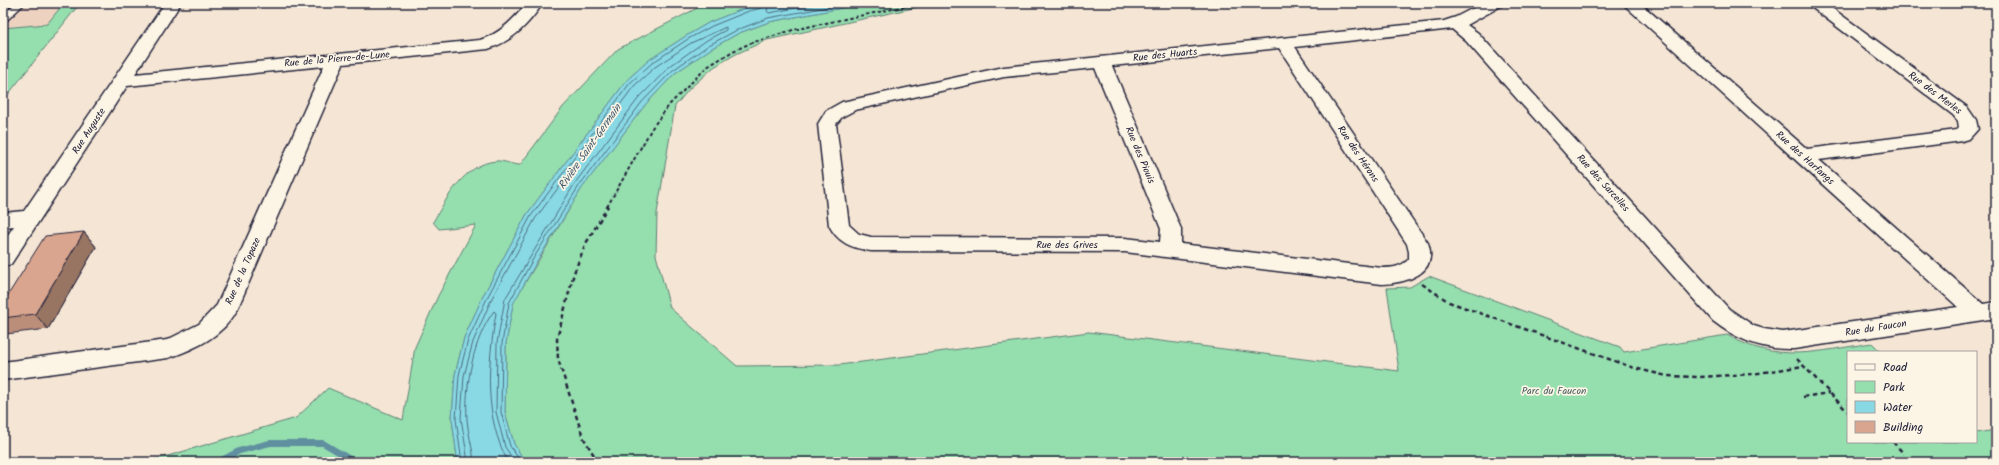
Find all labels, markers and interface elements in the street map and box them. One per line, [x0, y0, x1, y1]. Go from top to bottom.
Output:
street label: Rue des Huarts [1132, 44, 1199, 66]
street label: Rue de la Pierre-de-Lune [283, 46, 391, 72]
street label: Rue des Merles [1905, 67, 1966, 119]
water label: Rivière Saint-Germain [554, 100, 627, 193]
street label: Rue Auguste [68, 104, 110, 157]
street label: Rue des Hérons [1333, 122, 1383, 186]
street label: Rue des Piouis [1121, 124, 1160, 187]
street label: Rue des Harfangs [1772, 127, 1839, 189]
street label: Rue des Sarcelles [1573, 151, 1634, 216]
street label: Rue de la Topaze [221, 234, 265, 307]
street label: Rue des Grives [1036, 237, 1099, 253]
street label: Rue du Faucon [1844, 315, 1908, 341]
legend [1847, 351, 1977, 443]
text: Road [1883, 358, 1908, 377]
text: Park [1883, 378, 1905, 397]
park label: Parc du Faucon [1522, 383, 1586, 399]
text: Water [1883, 398, 1913, 417]
text: Building [1883, 418, 1923, 437]

